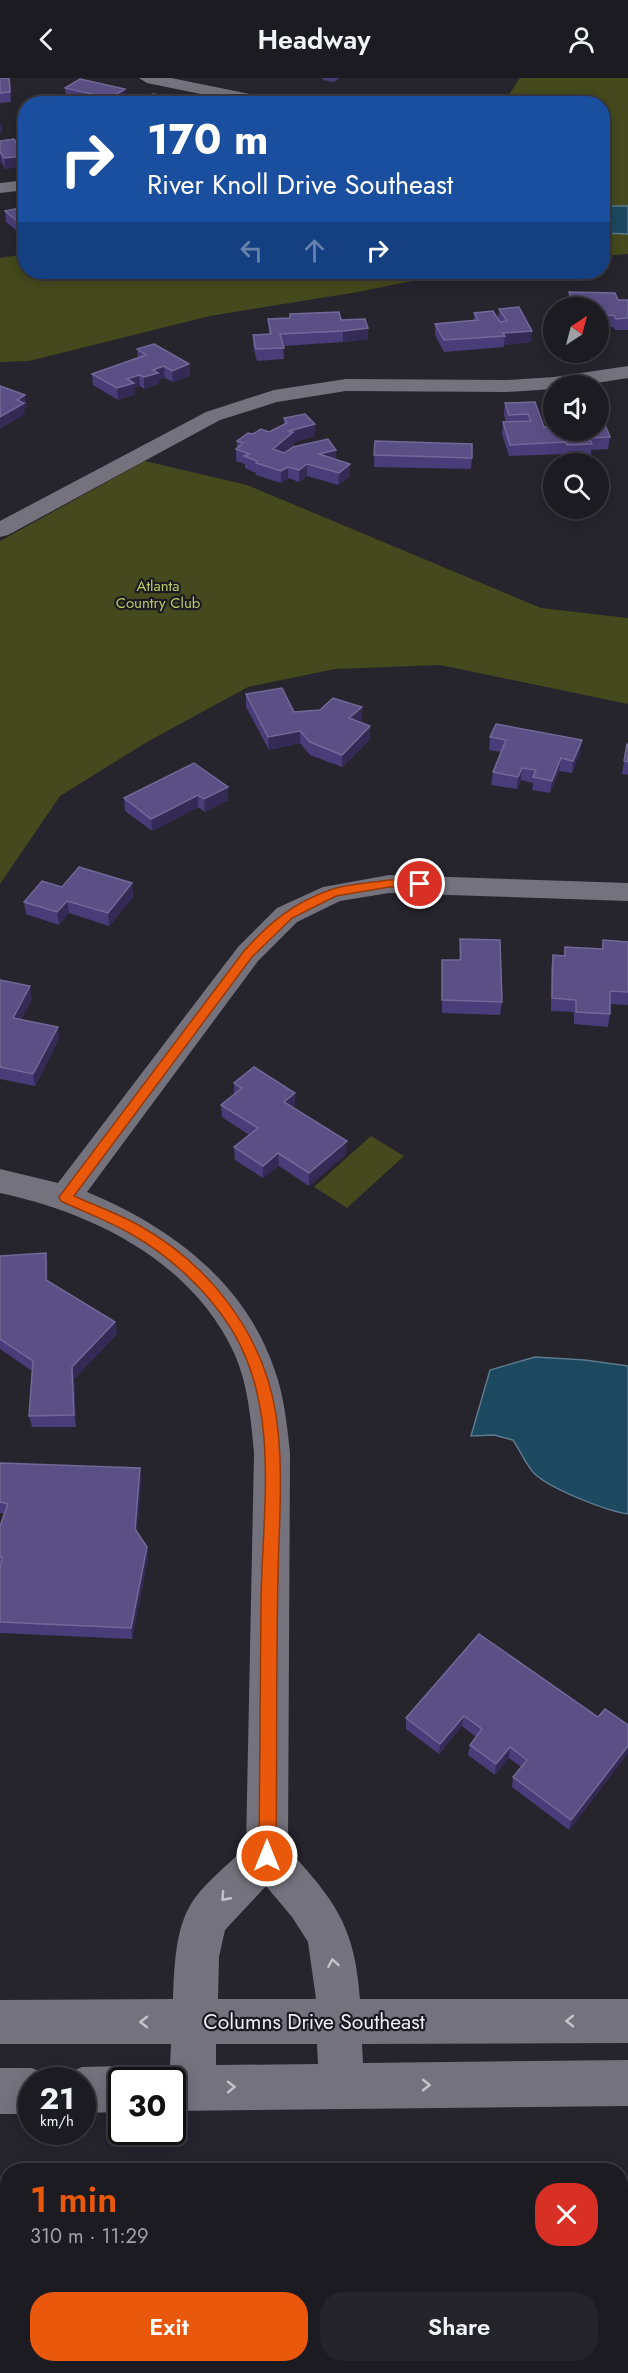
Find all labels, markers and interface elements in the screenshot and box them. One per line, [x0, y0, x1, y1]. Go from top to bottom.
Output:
text: Headway [257, 20, 371, 59]
icon: back [30, 23, 63, 56]
icon: person [565, 23, 598, 56]
text: 170 m [147, 109, 269, 170]
icon: right [48, 120, 126, 198]
text: River Knoll Drive Southeast [147, 165, 453, 204]
icon: left [235, 234, 268, 267]
icon: ahead [298, 234, 331, 267]
icon: right [361, 234, 394, 267]
north arrow [543, 297, 609, 363]
map controls [543, 297, 609, 519]
button: sound [543, 375, 609, 441]
button: search [543, 453, 609, 519]
park label: Atlanta Country Club [116, 575, 201, 614]
pin [394, 858, 445, 909]
icon: arrive [403, 867, 436, 900]
position arrow [235, 1824, 299, 1888]
one-way arrow [222, 1890, 233, 1901]
one-way arrow [328, 1958, 340, 1968]
street label: Columns Drive Southeast [203, 2007, 425, 2037]
one-way arrow [565, 2015, 574, 2027]
one-way arrow [139, 2016, 148, 2028]
speed limit sign: 30 [108, 2067, 186, 2145]
text: 21 [40, 2077, 74, 2120]
one-way arrow [421, 2079, 430, 2091]
one-way arrow [226, 2081, 235, 2094]
text: km/h [40, 2110, 74, 2132]
text: 1 min [30, 2173, 117, 2225]
button: close [535, 2183, 598, 2246]
text: 310 m · 11:29 [30, 2222, 148, 2251]
button: Exit [30, 2292, 308, 2361]
button: Share [320, 2292, 598, 2361]

